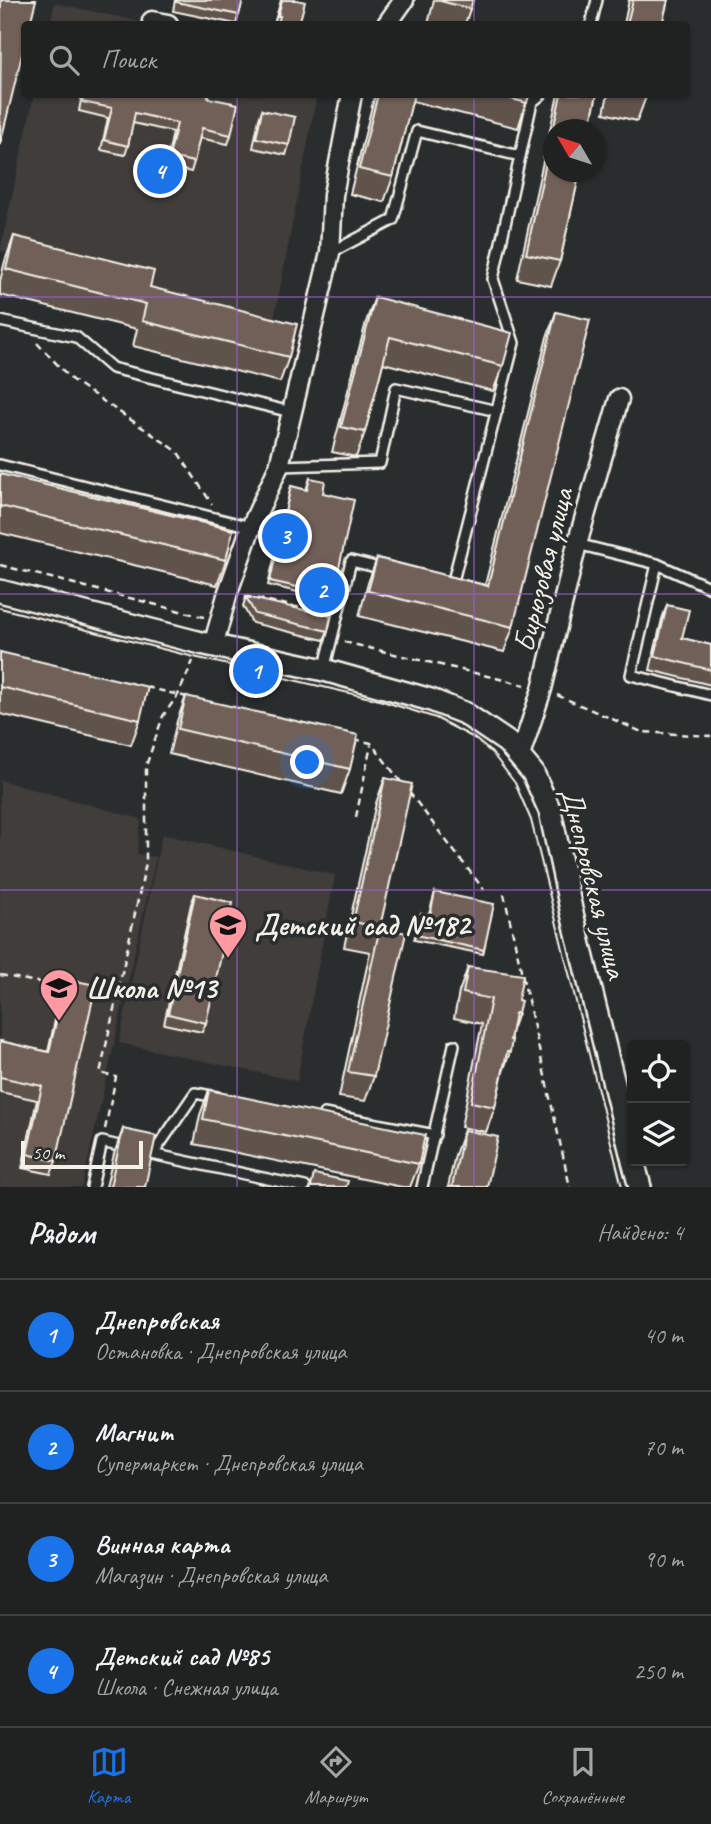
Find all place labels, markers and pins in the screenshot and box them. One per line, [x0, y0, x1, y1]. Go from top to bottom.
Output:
pin: 4 [137, 145, 183, 197]
pin: 3 [262, 510, 308, 562]
pin: 2 [299, 564, 345, 616]
pin: 1 [233, 645, 279, 697]
school or university icon: Детский сад №182 [207, 904, 249, 959]
place label: Детский сад №182 [255, 906, 472, 944]
school or university icon: Школа №13 [38, 967, 80, 1022]
place label: Школа №13 [86, 969, 219, 1007]

